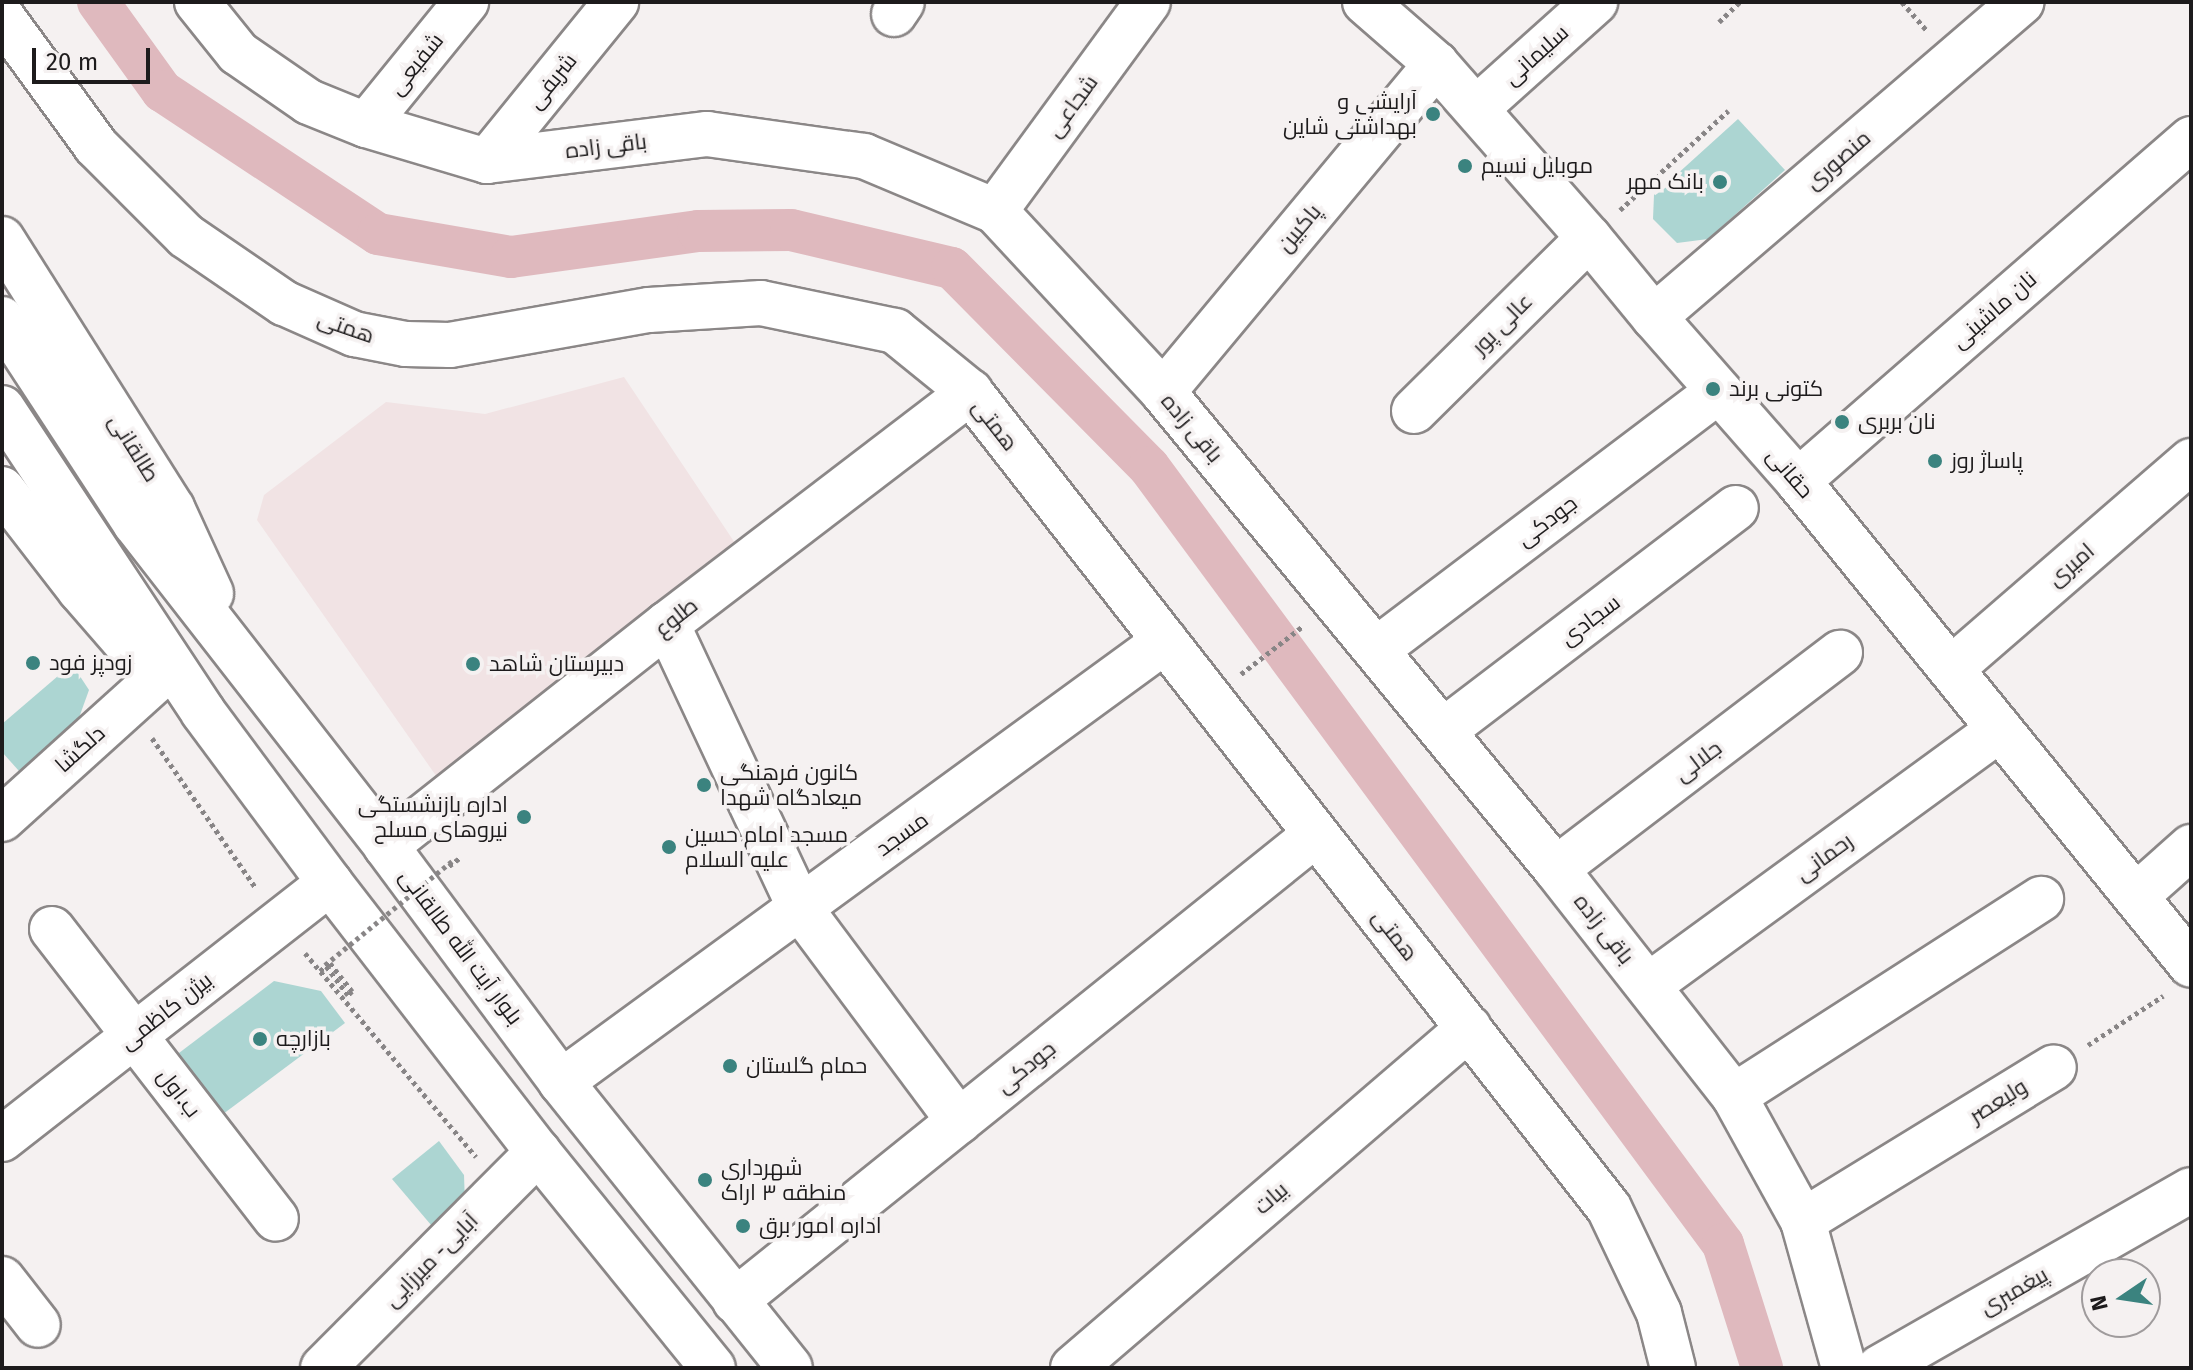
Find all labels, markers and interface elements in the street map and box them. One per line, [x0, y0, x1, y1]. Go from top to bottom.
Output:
street label: سلیمانی [1498, 19, 1574, 91]
street label: شفیعی [383, 28, 449, 100]
scale bar [36, 32, 154, 82]
text: 20 m [46, 48, 98, 76]
street label: شریفی [522, 48, 582, 114]
street label: شجاعی [1041, 70, 1103, 142]
place label: آرایشی و بهداشتی شاین [1283, 88, 1417, 140]
marker: آرایشی و بهداشتی شاین [1424, 105, 1442, 123]
street label: منصوری [1800, 125, 1876, 195]
street label: باقی زاده [564, 128, 648, 164]
place label: موبایل نسیم [1481, 153, 1593, 179]
marker: موبایل نسیم [1456, 157, 1474, 175]
place label: بانک مهر [1627, 169, 1704, 195]
marker: بانک مهر [1711, 173, 1729, 191]
street label: پاکبین [1271, 199, 1327, 257]
street label: نان ماشینی [1946, 266, 2042, 354]
street label: عالی پور [1466, 288, 1538, 360]
street label: همتی [314, 305, 378, 349]
place label: کتونی برند [1729, 376, 1823, 402]
marker: کتونی برند [1704, 380, 1722, 398]
street label: باقی زاده [1156, 388, 1228, 468]
street label: همتی [967, 394, 1023, 456]
street label: طالقانی [103, 409, 165, 487]
place label: نان بربری [1858, 409, 1936, 435]
marker: نان بربری [1833, 413, 1851, 431]
street label: حقانی [1761, 442, 1819, 504]
place label: پاساژ روز [1951, 448, 2023, 474]
marker: پاساژ روز [1926, 452, 1944, 470]
street label: جودکی [1512, 490, 1582, 552]
street label: امیری [2042, 538, 2100, 592]
street label: سجادی [1555, 589, 1625, 651]
street label: طلوع [649, 592, 703, 642]
place label: زودپز فود [49, 650, 132, 676]
place label: دبیرستان شاهد [489, 651, 624, 677]
marker: زودپز فود [24, 654, 42, 672]
marker: دبیرستان شاهد [464, 655, 482, 673]
street label: دلگشا [50, 720, 110, 778]
street label: جلالی [1669, 735, 1727, 787]
place label: کانون فرهنگی میعادگاه شهدا [720, 759, 862, 810]
marker: کانون فرهنگی میعادگاه شهدا [695, 776, 713, 794]
place label: اداره بازنشستگی نیروهای مسلح [358, 791, 508, 842]
street label: مسجد [871, 806, 933, 862]
marker: اداره بازنشستگی نیروهای مسلح [515, 808, 533, 826]
place label: مسجد امام حسین علیه السلام [685, 821, 848, 872]
street label: رحمانی [1790, 827, 1858, 887]
marker: مسجد امام حسین علیه السلام [660, 838, 678, 856]
street label: بلوار آیت الله طالقانی [394, 864, 528, 1030]
street label: باقی زاده [1568, 889, 1640, 969]
street label: همتی [1367, 904, 1423, 966]
street label: بیژن کاظمی [114, 967, 218, 1055]
place label: بازارچه [276, 1026, 331, 1052]
marker: بازارچه [251, 1030, 269, 1048]
street label: جودکی [991, 1035, 1061, 1099]
place label: حمام گلستان [746, 1053, 867, 1079]
marker: حمام گلستان [721, 1057, 739, 1075]
street label: ب.اول [152, 1063, 206, 1123]
street label: ولیعصر [1964, 1073, 2032, 1129]
place label: شهرداری منطقه ۳ اراک [721, 1154, 846, 1206]
marker: شهرداری منطقه ۳ اراک [696, 1171, 714, 1189]
street label: بیات [1249, 1176, 1293, 1220]
street label: آبایی- میرزایی [378, 1207, 484, 1313]
place label: اداره امور برق [759, 1213, 882, 1239]
marker: اداره امور برق [734, 1217, 752, 1235]
north arrow [2081, 1258, 2161, 1338]
street label: پیغمبری [1975, 1261, 2053, 1321]
text: N [2084, 1293, 2114, 1313]

